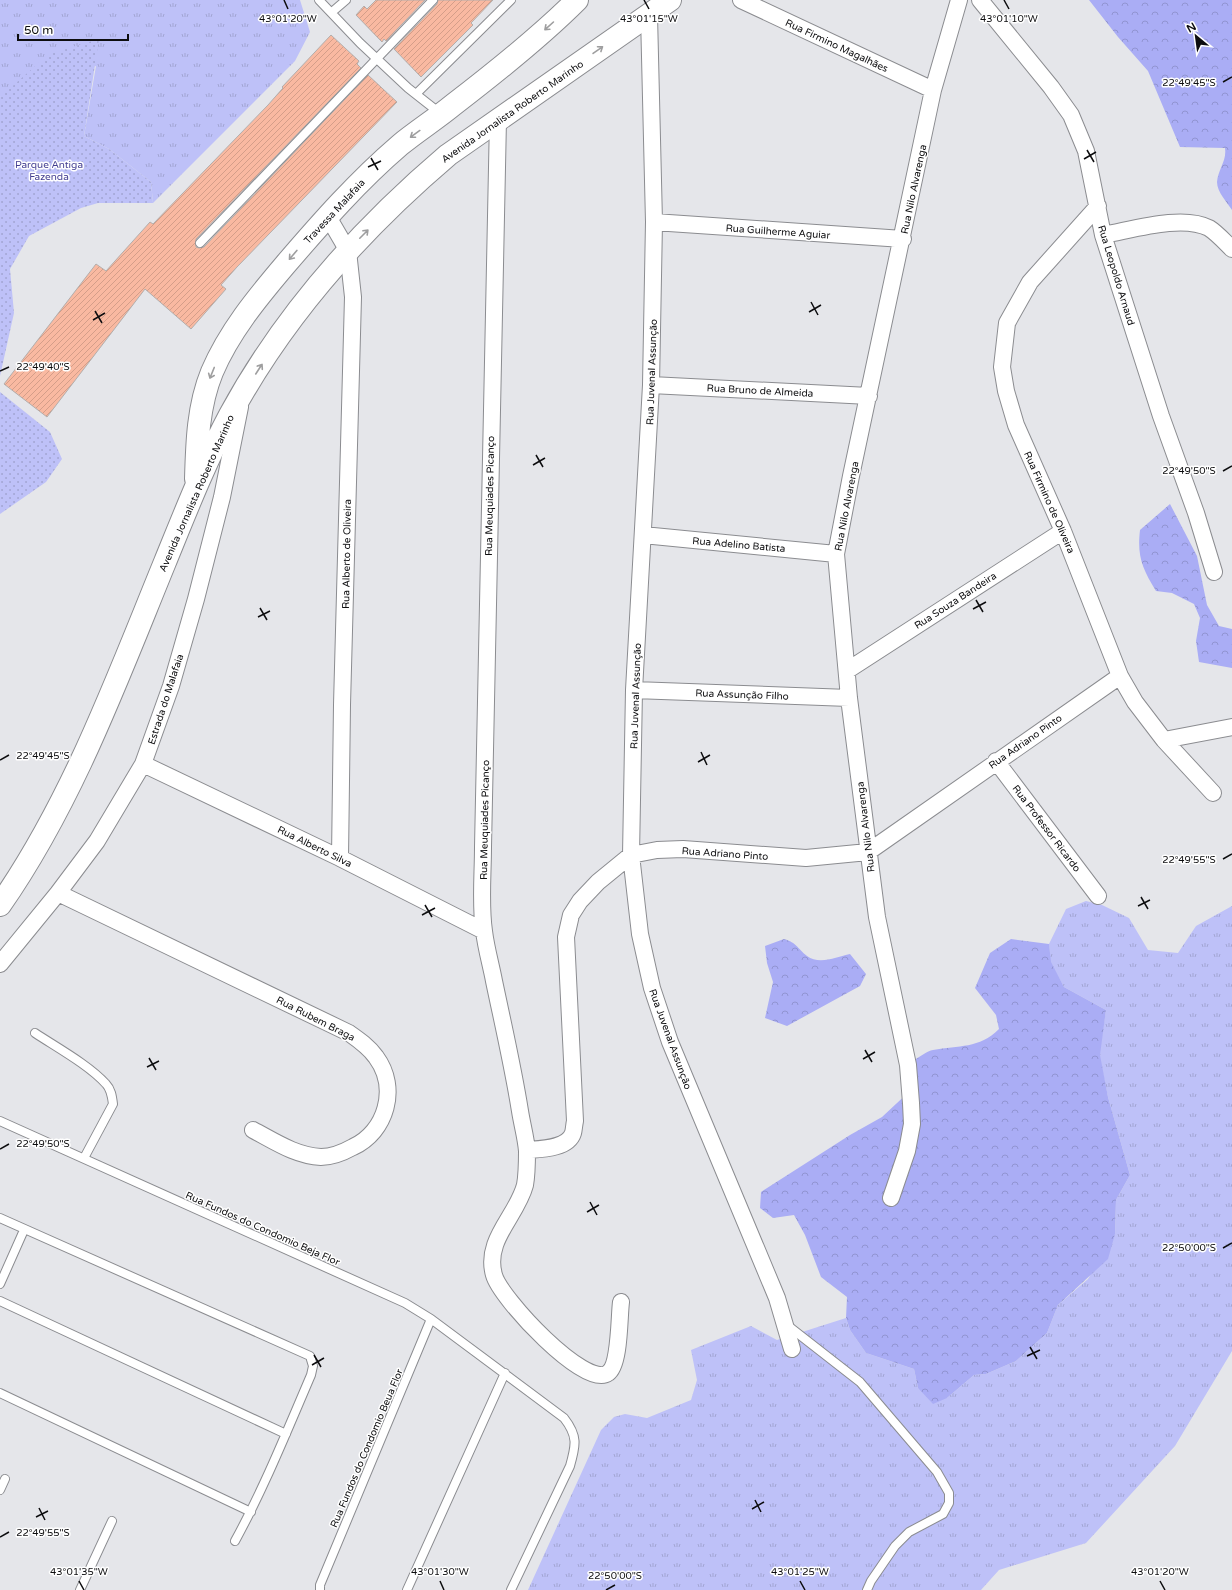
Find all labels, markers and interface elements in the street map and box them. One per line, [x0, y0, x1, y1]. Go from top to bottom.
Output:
text: 43°01'20"W [259, 13, 317, 25]
text: 43°01'15"W [620, 13, 678, 25]
text: 43°01'10"W [980, 13, 1038, 25]
scale bar [18, 16, 128, 42]
north arrow [1176, 16, 1216, 56]
street label: Rua Firmino Magalhães [783, 17, 890, 75]
text: N [1184, 20, 1198, 36]
one-way arrow [544, 22, 554, 31]
text: 50 m [24, 23, 53, 37]
one-way arrow [592, 46, 603, 54]
street label: Avenida Jornalista Roberto Marinho [439, 58, 586, 166]
text: 22°49'45"S [1162, 77, 1216, 89]
one-way arrow [409, 130, 420, 138]
street label: Rua Nilo Alvarenga [899, 143, 929, 235]
park label: Parque Antiga Fazenda [15, 159, 83, 183]
street label: Travessa Malafaia [302, 177, 368, 247]
street label: Rua Guilherme Aguiar [725, 222, 831, 242]
street label: Rua Leopoldo Arnaud [1095, 224, 1137, 327]
one-way arrow [359, 229, 369, 239]
one-way arrow [289, 250, 298, 261]
street label: Rua Juvenal Assunção [644, 319, 660, 425]
text: 22°49'40"S [16, 361, 70, 373]
one-way arrow [255, 363, 263, 375]
one-way arrow [208, 367, 215, 379]
street label: Rua Bruno de Almeida [706, 382, 814, 400]
street label: Avenida Jornalista Roberto Marinho [157, 413, 237, 574]
street label: Rua Meuquiades Picanço [483, 436, 497, 556]
street label: Rua Firmino de Oliveira [1021, 449, 1077, 555]
street label: Rua Nilo Alvarenga [832, 460, 862, 552]
text: 22°49'50"S [1162, 465, 1216, 477]
street label: Rua Alberto de Oliveira [340, 499, 354, 609]
street label: Rua Adelino Batista [692, 535, 786, 555]
street label: Rua Souza Bandeira [912, 570, 999, 632]
street label: Rua Juvenal Assunção [628, 643, 644, 749]
street label: Estrada do Malafaia [146, 653, 186, 746]
street label: Rua Assunção Filho [695, 687, 789, 703]
street label: Rua Adriano Pinto [987, 712, 1065, 772]
text: 22°49'45"S [16, 750, 70, 762]
street label: Rua Meuquiades Picanço [478, 760, 492, 880]
street label: Rua Nilo Alvarenga [854, 781, 878, 873]
street label: Rua Professor Ricardo [1010, 783, 1083, 874]
street label: Rua Alberto Silva [275, 824, 354, 870]
street label: Rua Adriano Pinto [681, 845, 769, 863]
text: 22°49'55"S [1162, 854, 1216, 866]
street label: Rua Juvenal Assunção [646, 987, 694, 1091]
street label: Rua Rubem Braga [274, 994, 357, 1044]
text: 22°49'50"S [16, 1138, 70, 1150]
street label: Rua Fundos do Condomio Beja Flor [184, 1189, 342, 1269]
text: 22°50'00"S [1162, 1242, 1216, 1254]
street label: Rua Fundos do Condomio Beua Flor [328, 1367, 406, 1529]
text: 22°49'55"S [16, 1527, 70, 1539]
text: 43°01'35"W [50, 1566, 108, 1578]
text: 43°01'30"W [411, 1566, 469, 1578]
text: 43°01'25"W [771, 1566, 829, 1578]
text: 43°01'20"W [1131, 1566, 1189, 1578]
text: 22°50'00"S [588, 1570, 642, 1582]

